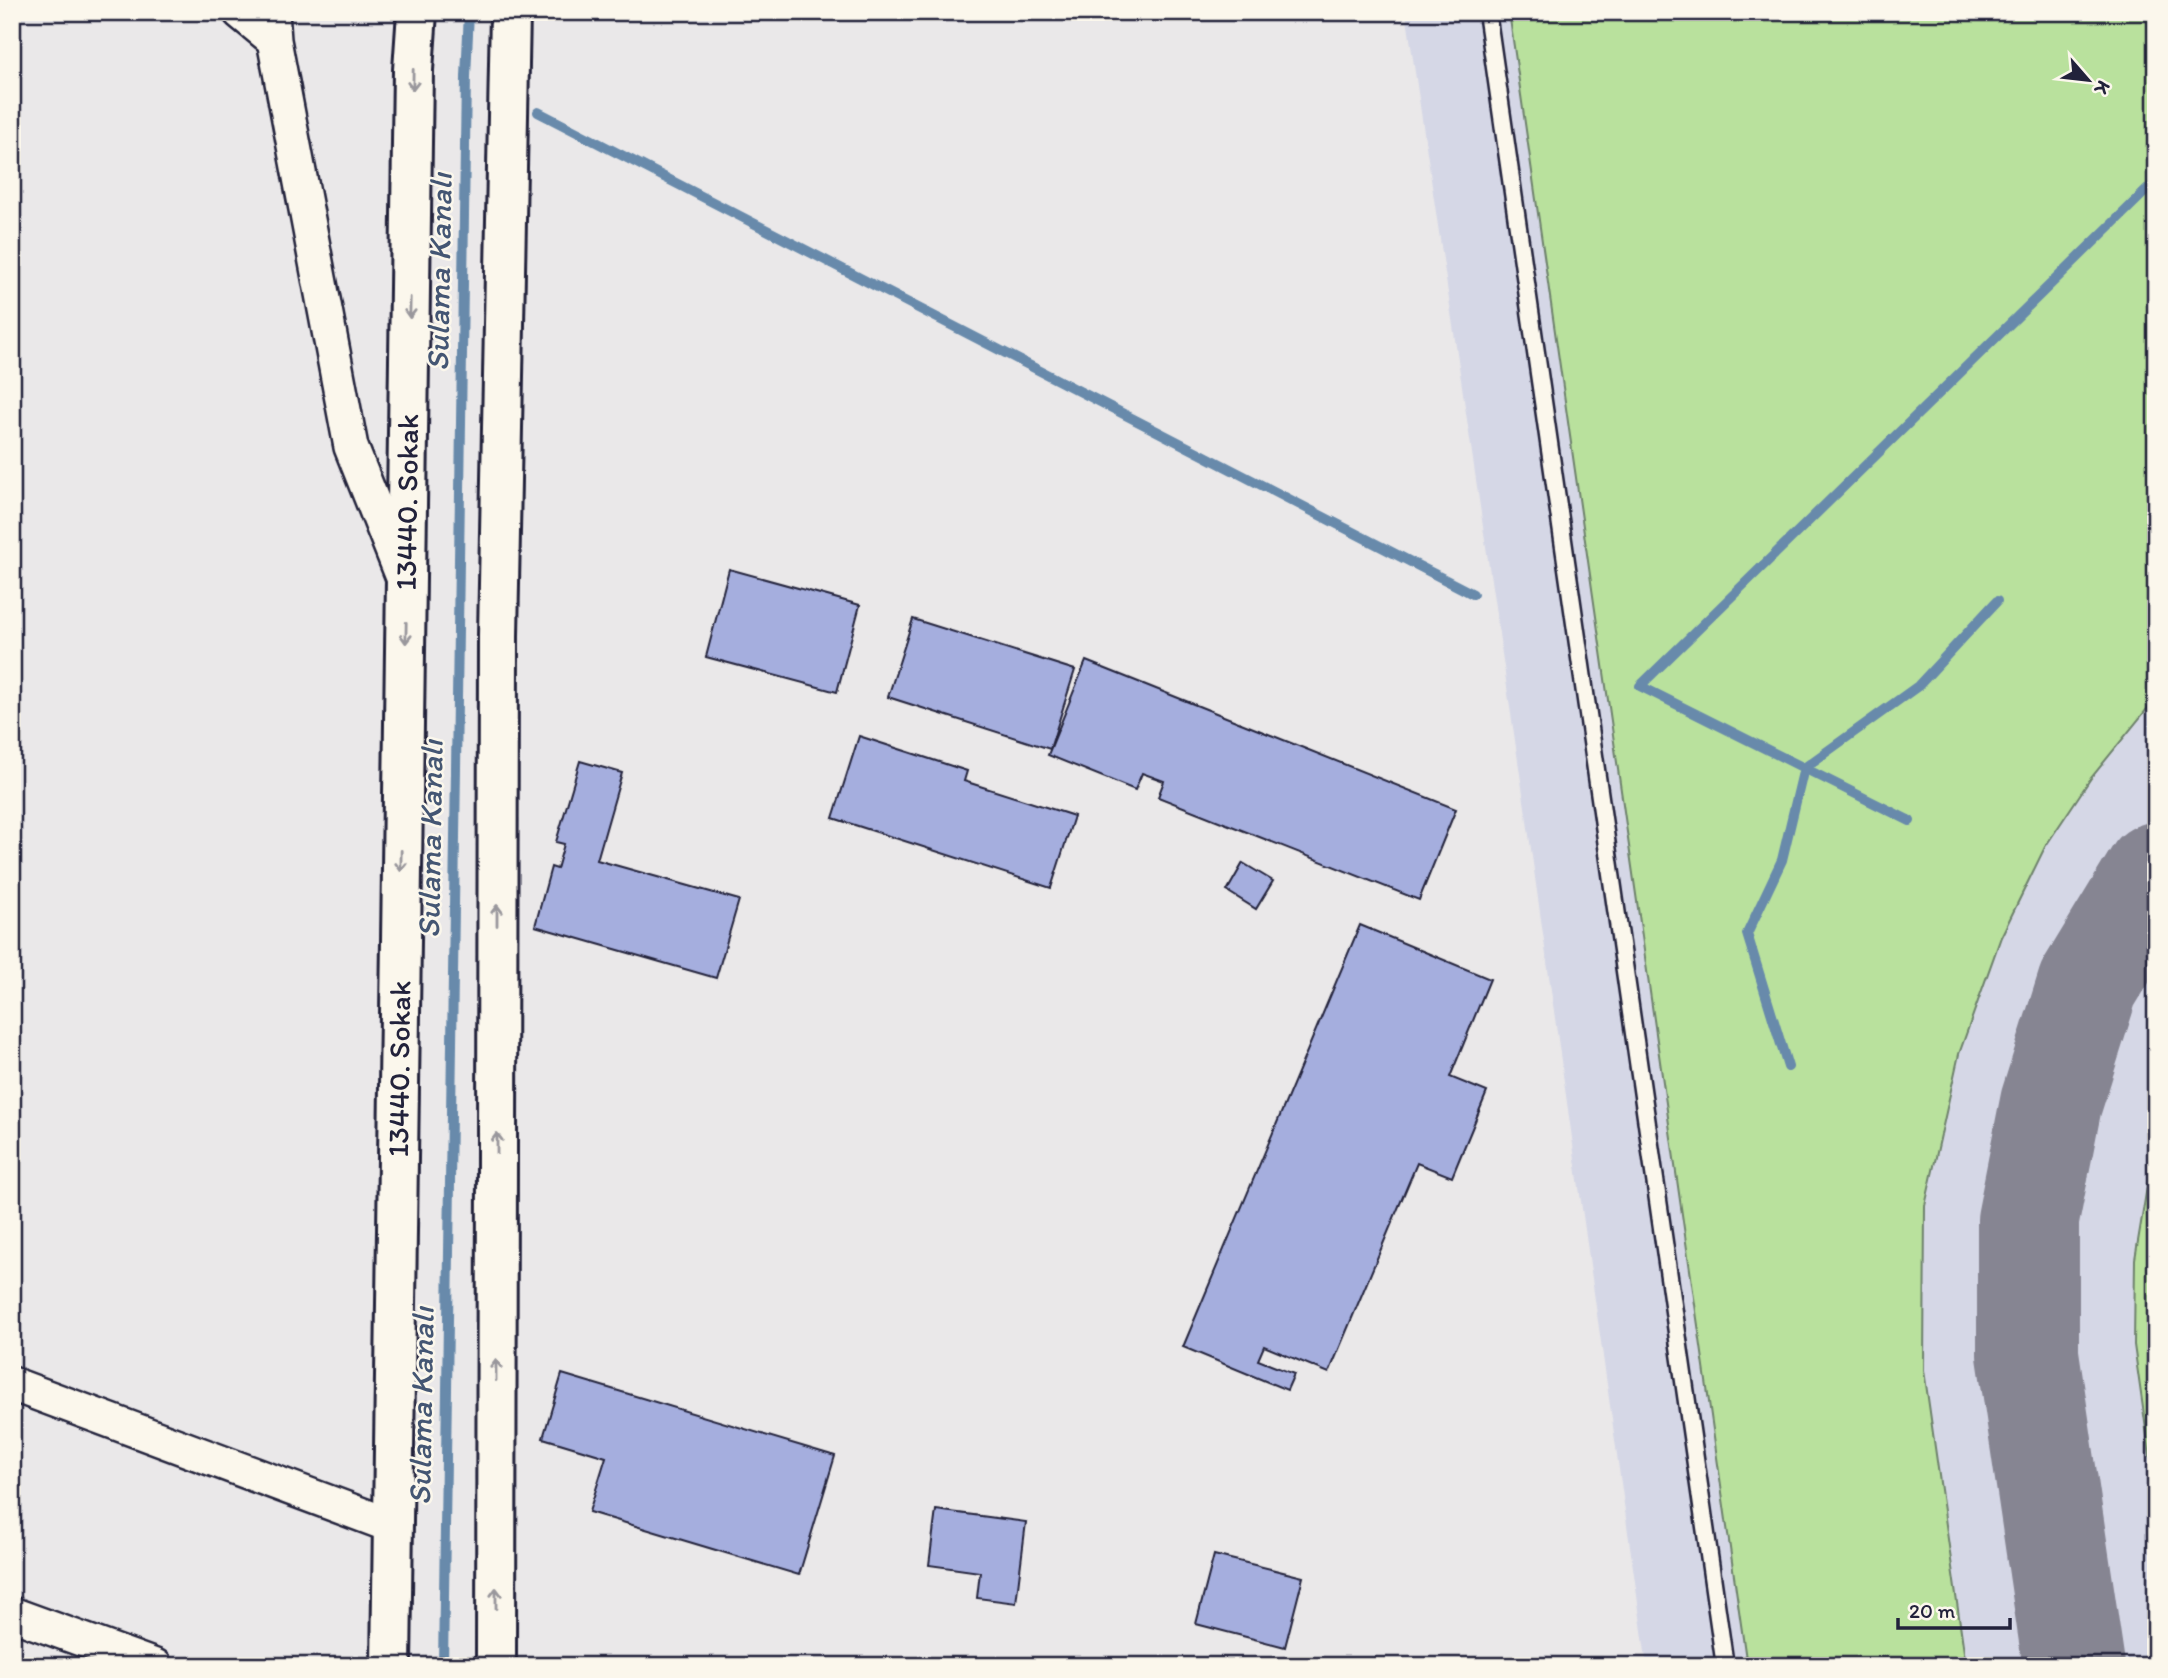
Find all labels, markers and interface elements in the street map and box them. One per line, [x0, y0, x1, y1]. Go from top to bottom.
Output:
north arrow [2052, 46, 2122, 116]
one-way arrow [406, 69, 420, 92]
text: K [2089, 77, 2116, 99]
water label: Sulama Kanalı [418, 171, 460, 371]
one-way arrow [403, 296, 417, 319]
street label: 13440. Sokak [387, 413, 426, 591]
one-way arrow [399, 622, 413, 645]
water label: Sulama Kanalı [409, 738, 451, 938]
one-way arrow [395, 849, 408, 872]
one-way arrow [490, 904, 504, 927]
street label: 13440. Sokak [379, 980, 418, 1158]
one-way arrow [490, 1131, 504, 1154]
water label: Sulama Kanalı [400, 1305, 442, 1505]
one-way arrow [489, 1359, 503, 1382]
one-way arrow [489, 1586, 503, 1609]
scale bar [1898, 1587, 2010, 1631]
text: 20 m [1909, 1598, 1956, 1623]

